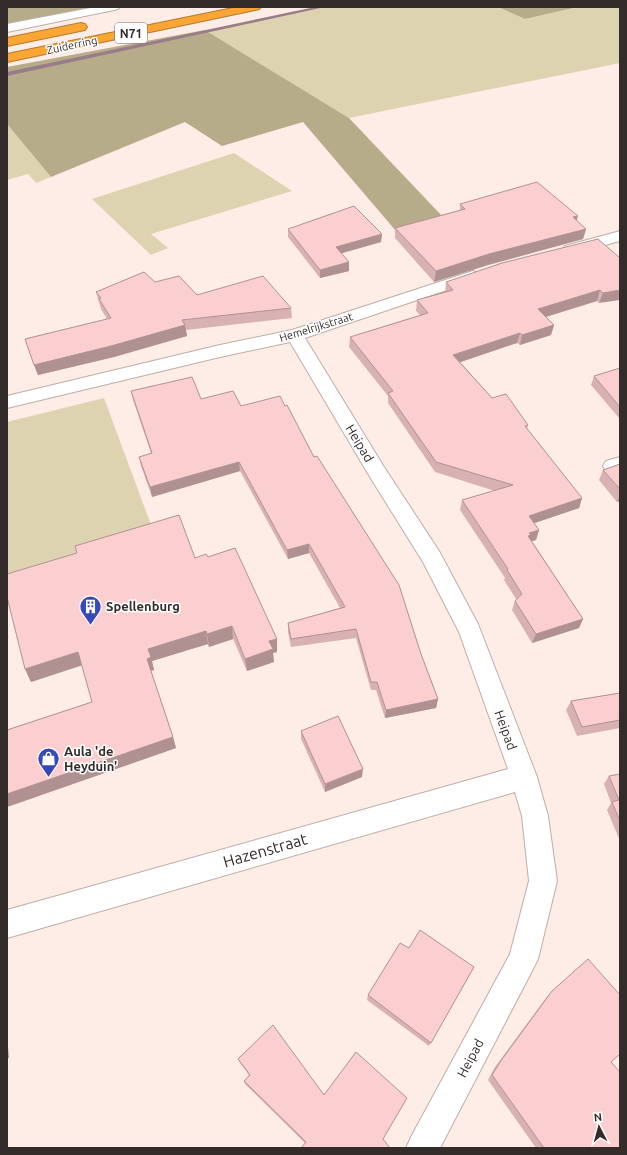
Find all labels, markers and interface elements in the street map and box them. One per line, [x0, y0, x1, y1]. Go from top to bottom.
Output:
road number: N71 [115, 23, 147, 43]
street label: Zuiderring [46, 34, 98, 56]
street label: Hemelrijkstraat [278, 310, 355, 344]
street label: Heipad [343, 422, 377, 464]
building icon: Spellenburg [77, 593, 103, 626]
place label: Spellenburg [106, 599, 180, 613]
street label: Heipad [492, 708, 520, 752]
place label: Aula 'de Heyduin' [64, 744, 117, 773]
shop icon: Aula 'de Heyduin' [36, 745, 62, 778]
street label: Hazenstraat [221, 829, 310, 871]
street label: Heipad [454, 1036, 486, 1080]
north arrow [579, 1107, 619, 1147]
text: N [593, 1111, 603, 1123]

